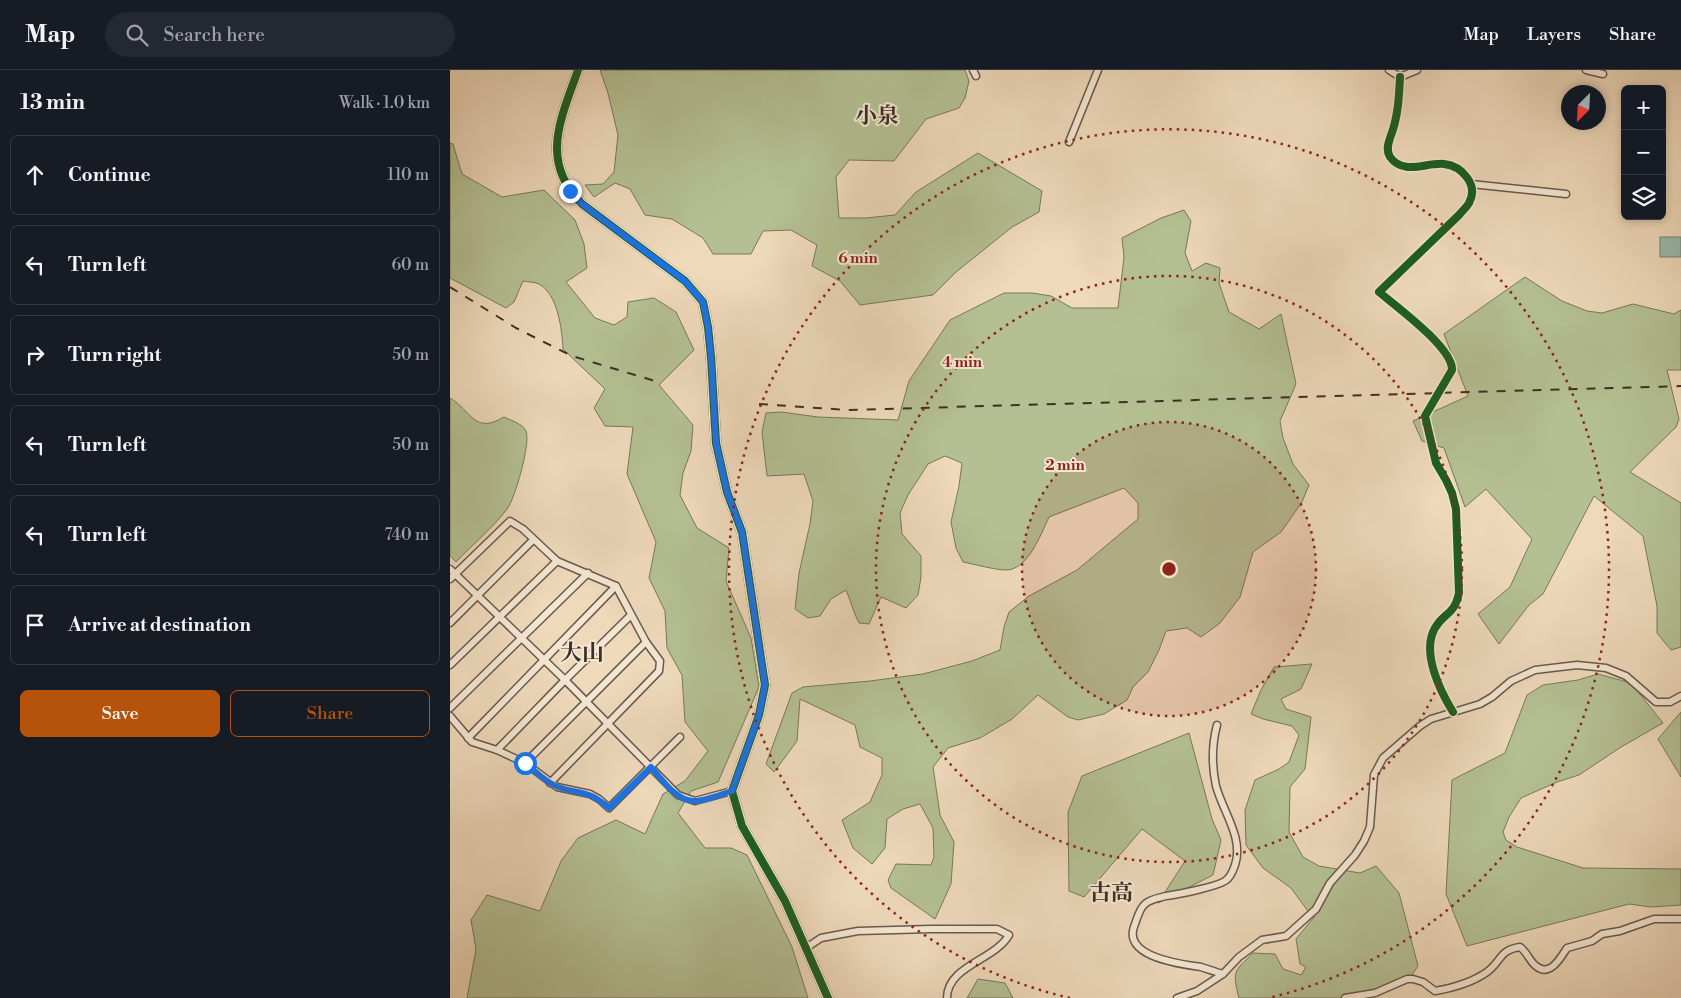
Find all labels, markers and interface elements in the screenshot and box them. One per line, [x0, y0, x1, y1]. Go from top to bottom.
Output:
search box [105, 12, 455, 57]
text: Map [25, 20, 75, 50]
icon: search [123, 21, 151, 49]
text: Search here [163, 23, 265, 47]
text: Map [1464, 23, 1499, 46]
text: Layers [1527, 23, 1581, 46]
text: Share [1609, 23, 1656, 46]
north arrow [1561, 85, 1606, 130]
map controls [1621, 85, 1666, 220]
button: + [1621, 85, 1666, 130]
text: 13 min [20, 90, 85, 116]
text: Walk · 1.0 km [339, 93, 430, 113]
district label: 小泉 [855, 103, 899, 130]
button: − [1621, 130, 1666, 175]
icon: ahead [21, 161, 49, 189]
text: Continue [68, 163, 151, 187]
text: 110 m [387, 165, 429, 185]
button: layers [1621, 175, 1666, 220]
route end [559, 180, 582, 203]
text: 6 min [838, 249, 879, 268]
icon: left [21, 251, 49, 279]
text: Turn left [68, 253, 147, 277]
text: 60 m [391, 255, 429, 275]
icon: right [21, 341, 49, 369]
text: Turn right [68, 343, 161, 367]
text: 50 m [392, 345, 429, 365]
text: 4 min [942, 353, 983, 372]
icon: left [21, 431, 49, 459]
text: Turn left [68, 433, 147, 457]
text: 50 m [392, 435, 429, 455]
text: 2 min [1045, 456, 1085, 475]
icon: left [21, 521, 49, 549]
text: Turn left [68, 523, 147, 547]
text: 740 m [384, 525, 429, 545]
centre of rings [1160, 560, 1178, 578]
icon: arrive [21, 611, 49, 639]
text: Arrive at destination [68, 613, 251, 637]
district label: 大山 [560, 640, 604, 667]
button: Save [20, 690, 220, 737]
button: Share [230, 690, 430, 737]
route start [514, 752, 537, 775]
district label: 古高 [1089, 880, 1133, 907]

